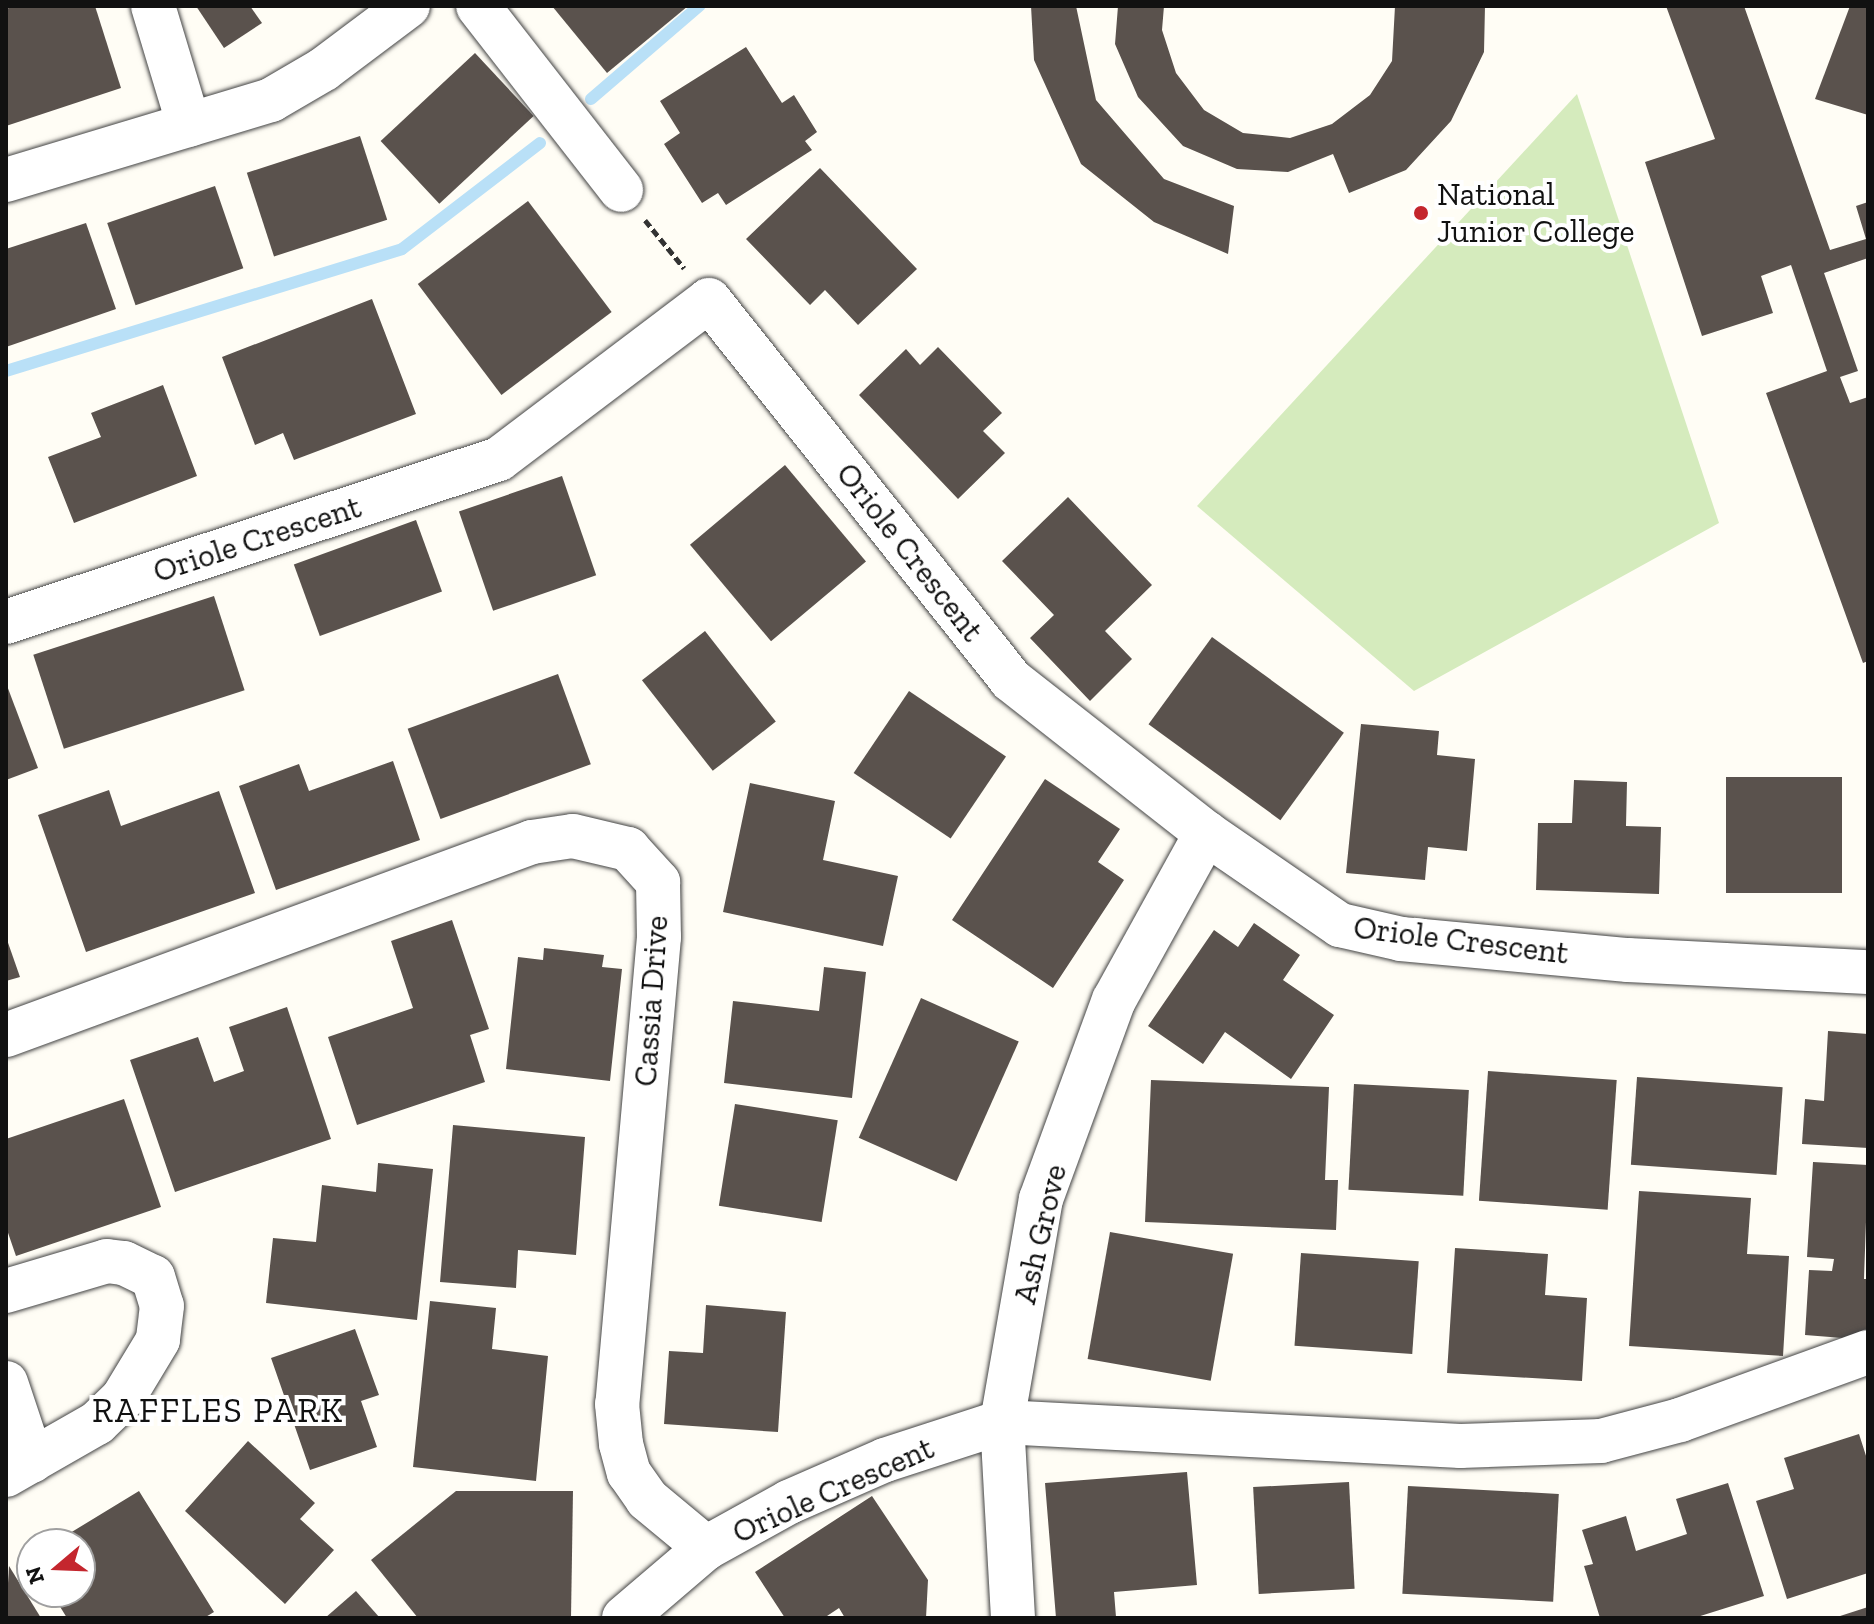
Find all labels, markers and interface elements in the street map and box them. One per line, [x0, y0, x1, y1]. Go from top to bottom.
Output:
place label: National Junior College [1437, 176, 1635, 251]
marker: National Junior College [1412, 204, 1430, 222]
street label: Oriole Crescent [828, 455, 992, 649]
street label: Oriole Crescent [148, 487, 366, 591]
street label: Oriole Crescent [1351, 908, 1571, 972]
street label: Cassia Drive [626, 914, 676, 1088]
street label: Ash Grove [1005, 1160, 1075, 1308]
district label: RAFFLES PARK [92, 1391, 344, 1431]
street label: Oriole Crescent [726, 1428, 940, 1552]
north arrow [16, 1528, 96, 1608]
text: N [19, 1563, 50, 1588]

